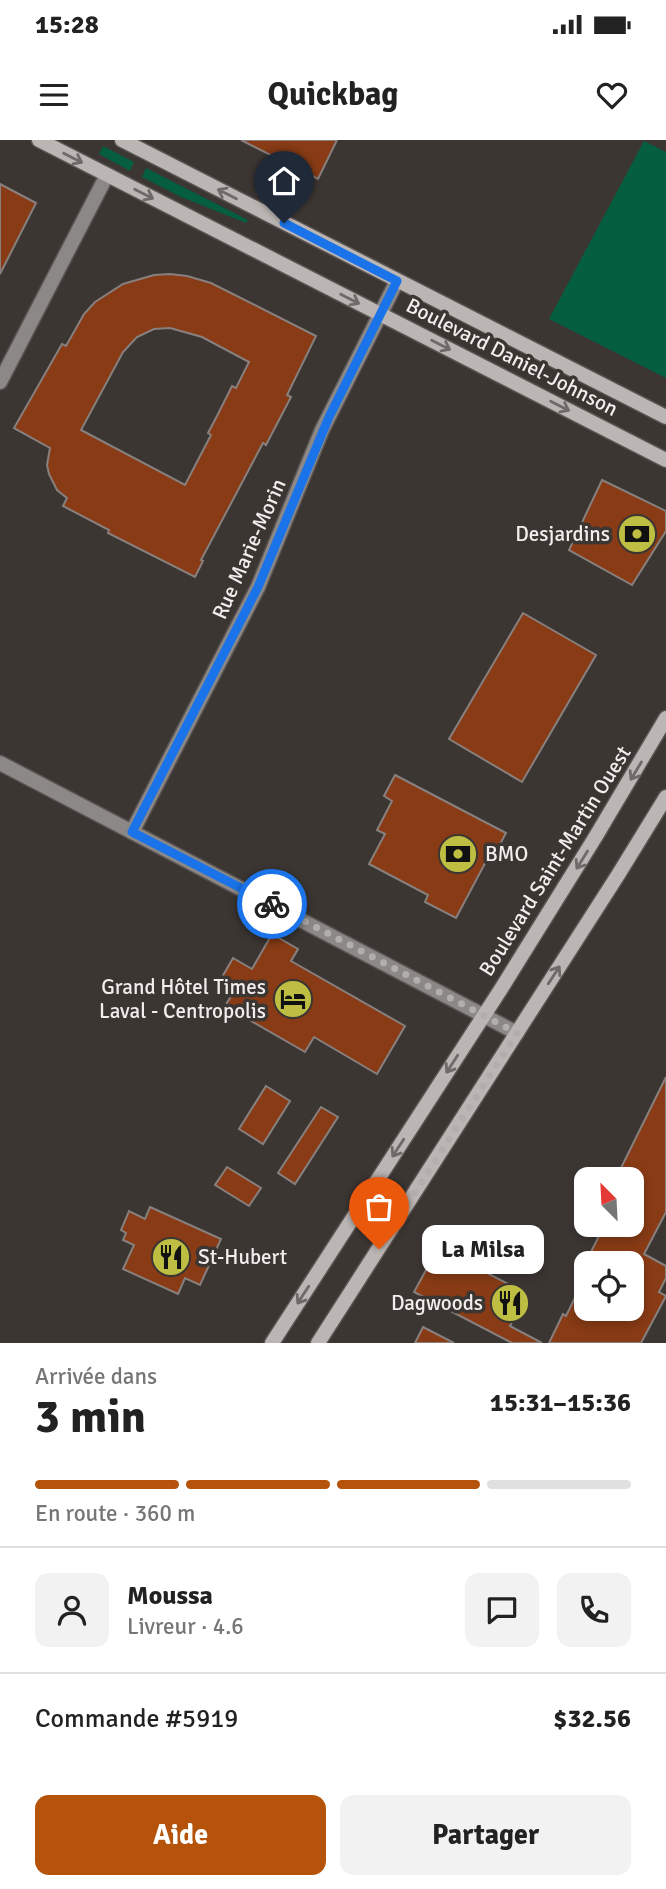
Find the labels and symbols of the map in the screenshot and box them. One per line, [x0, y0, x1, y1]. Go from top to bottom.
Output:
one-way arrow [62, 151, 83, 165]
pin [254, 151, 314, 223]
one-way arrow [217, 186, 238, 200]
one-way arrow [134, 187, 154, 201]
one-way arrow [339, 292, 360, 306]
street label: Boulevard Daniel-Johnson [402, 292, 622, 422]
one-way arrow [430, 339, 451, 352]
one-way arrow [549, 399, 570, 413]
street label: Rue Marie-Morin [206, 475, 292, 623]
bank icon: Desjardins [616, 513, 658, 555]
place label: Desjardins [515, 521, 610, 547]
street label: Boulevard Saint-Martin Ouest [473, 741, 637, 981]
one-way arrow [629, 760, 643, 780]
bank icon: BMO [437, 833, 479, 875]
place label: BMO [485, 841, 528, 867]
one-way arrow [574, 849, 588, 869]
courier [237, 869, 307, 939]
one-way arrow [547, 966, 561, 986]
place label: Grand Hôtel Times Laval - Centropolis [99, 974, 266, 1024]
hotel icon: Grand Hôtel Times Laval - Centropolis [272, 978, 314, 1020]
one-way arrow [445, 1054, 459, 1074]
one-way arrow [391, 1138, 406, 1157]
north arrow [574, 1167, 644, 1237]
pin [349, 1177, 409, 1249]
callout: La Milsa [421, 1224, 544, 1274]
restaurant icon: St-Hubert [150, 1236, 192, 1278]
place label: St-Hubert [198, 1244, 287, 1270]
restaurant icon: Dagwoods [489, 1282, 531, 1324]
one-way arrow [296, 1285, 310, 1304]
place label: Dagwoods [391, 1290, 483, 1316]

